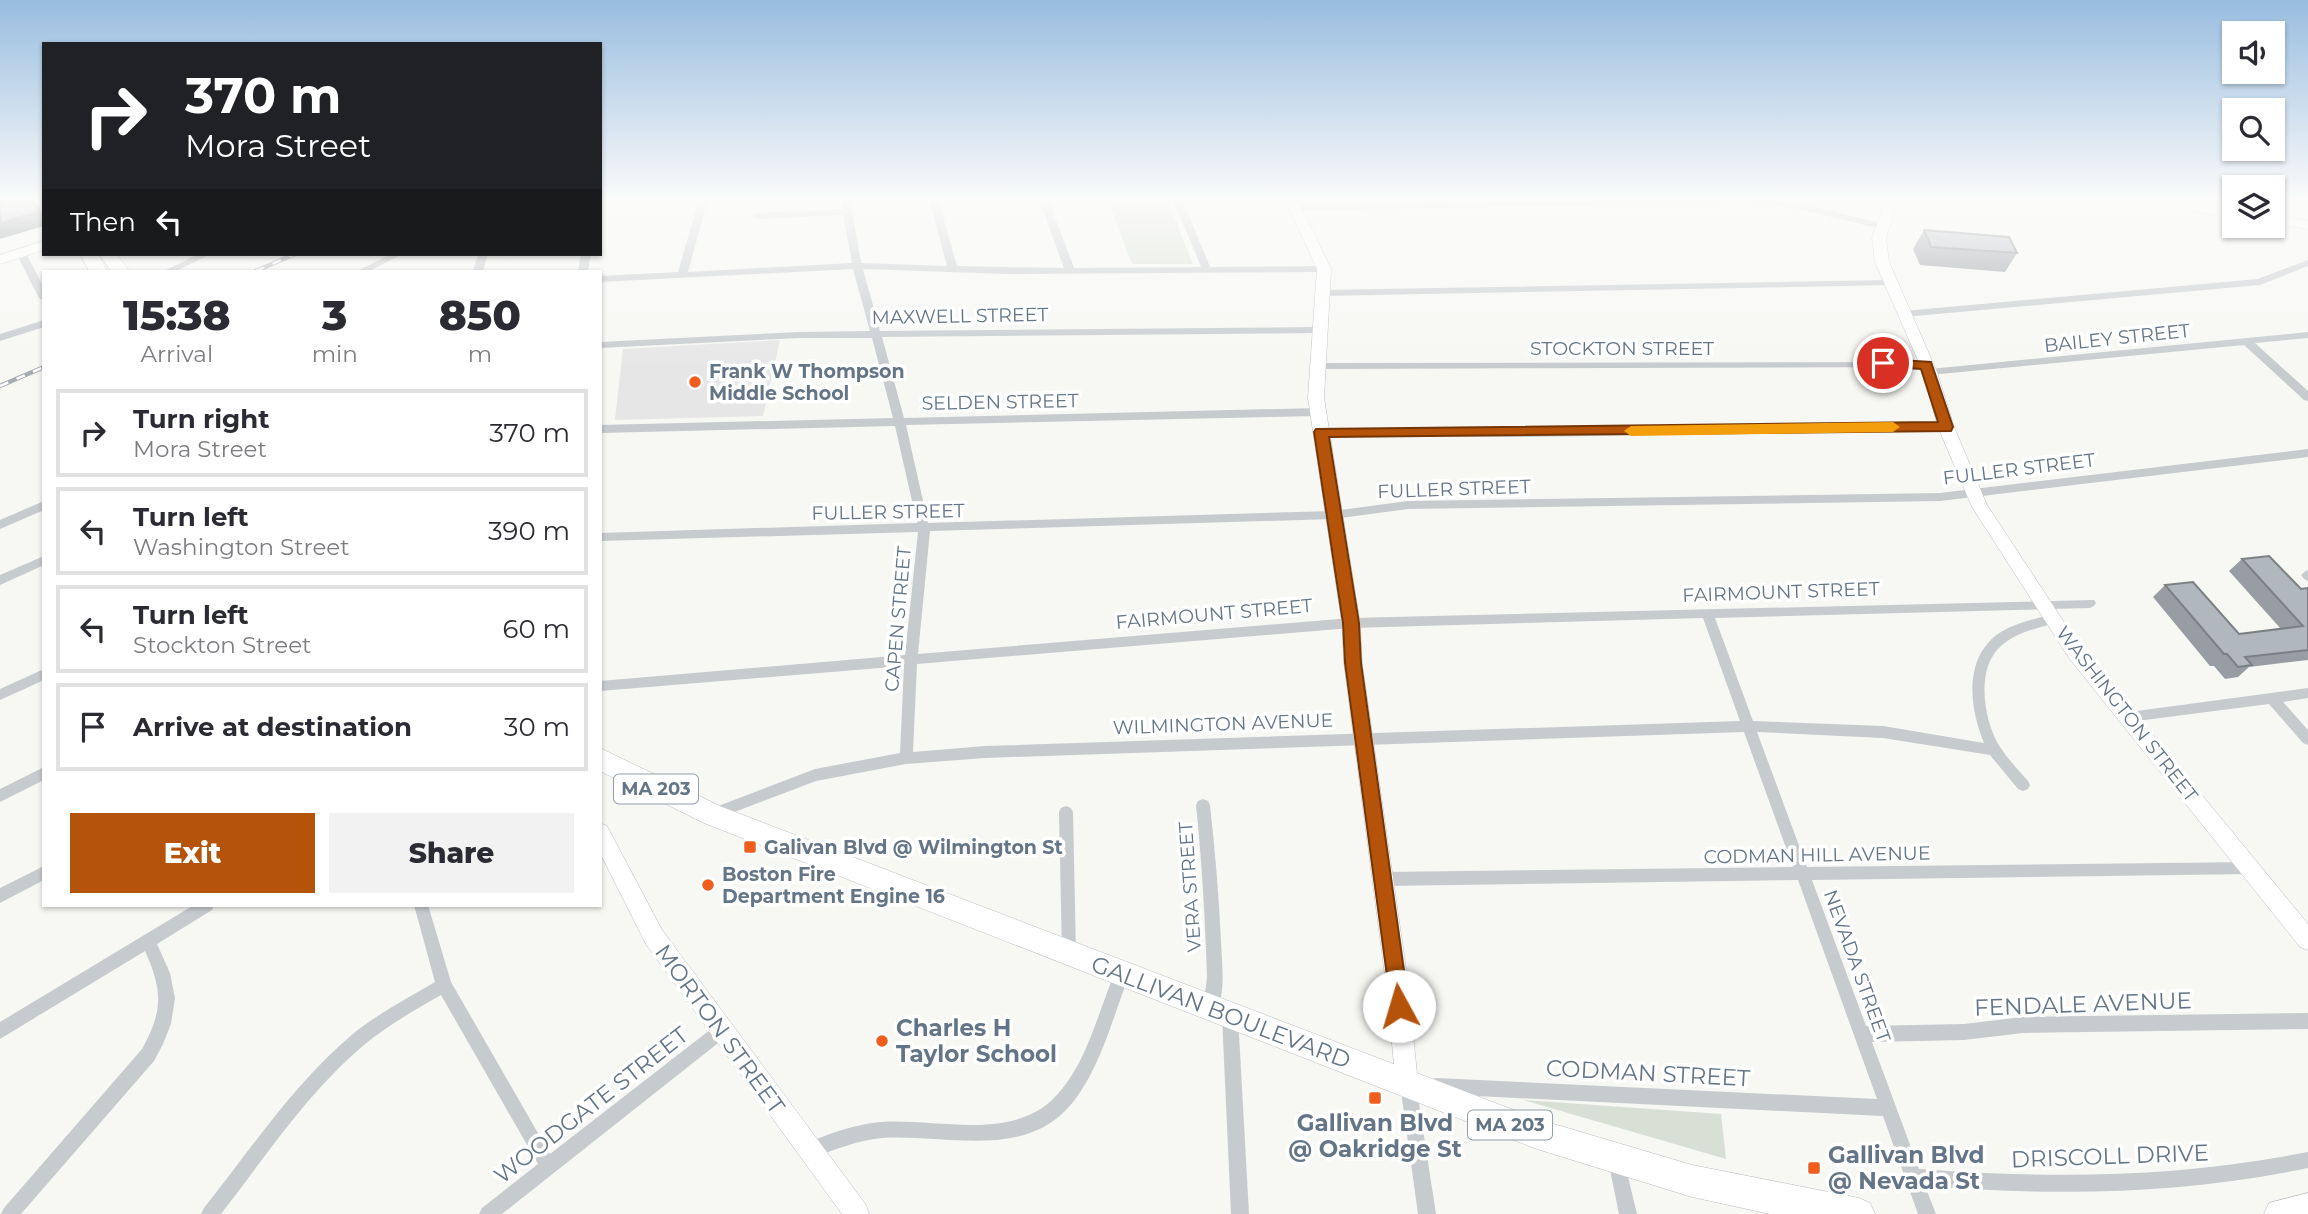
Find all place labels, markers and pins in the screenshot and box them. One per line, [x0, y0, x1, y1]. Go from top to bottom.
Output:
pin [1853, 333, 1913, 393]
place label: Frank W Thompson Middle School [709, 360, 905, 405]
marker: Frank W Thompson Middle School [687, 374, 703, 390]
place label: Galivan Blvd @ Wilmington St [764, 836, 1063, 859]
marker: Galivan Blvd @ Wilmington St [742, 839, 758, 855]
place label: Boston Fire Department Engine 16 [722, 863, 945, 908]
marker: Boston Fire Department Engine 16 [700, 877, 716, 893]
place label: Charles H Taylor School [896, 1014, 1057, 1068]
marker: Charles H Taylor School [874, 1033, 890, 1049]
marker: Gallivan Blvd @ Oakridge St [1367, 1090, 1383, 1106]
place label: Gallivan Blvd @ Oakridge St [1288, 1109, 1462, 1163]
place label: Gallivan Blvd @ Nevada St [1828, 1141, 1984, 1195]
marker: Gallivan Blvd @ Nevada St [1806, 1160, 1822, 1176]

